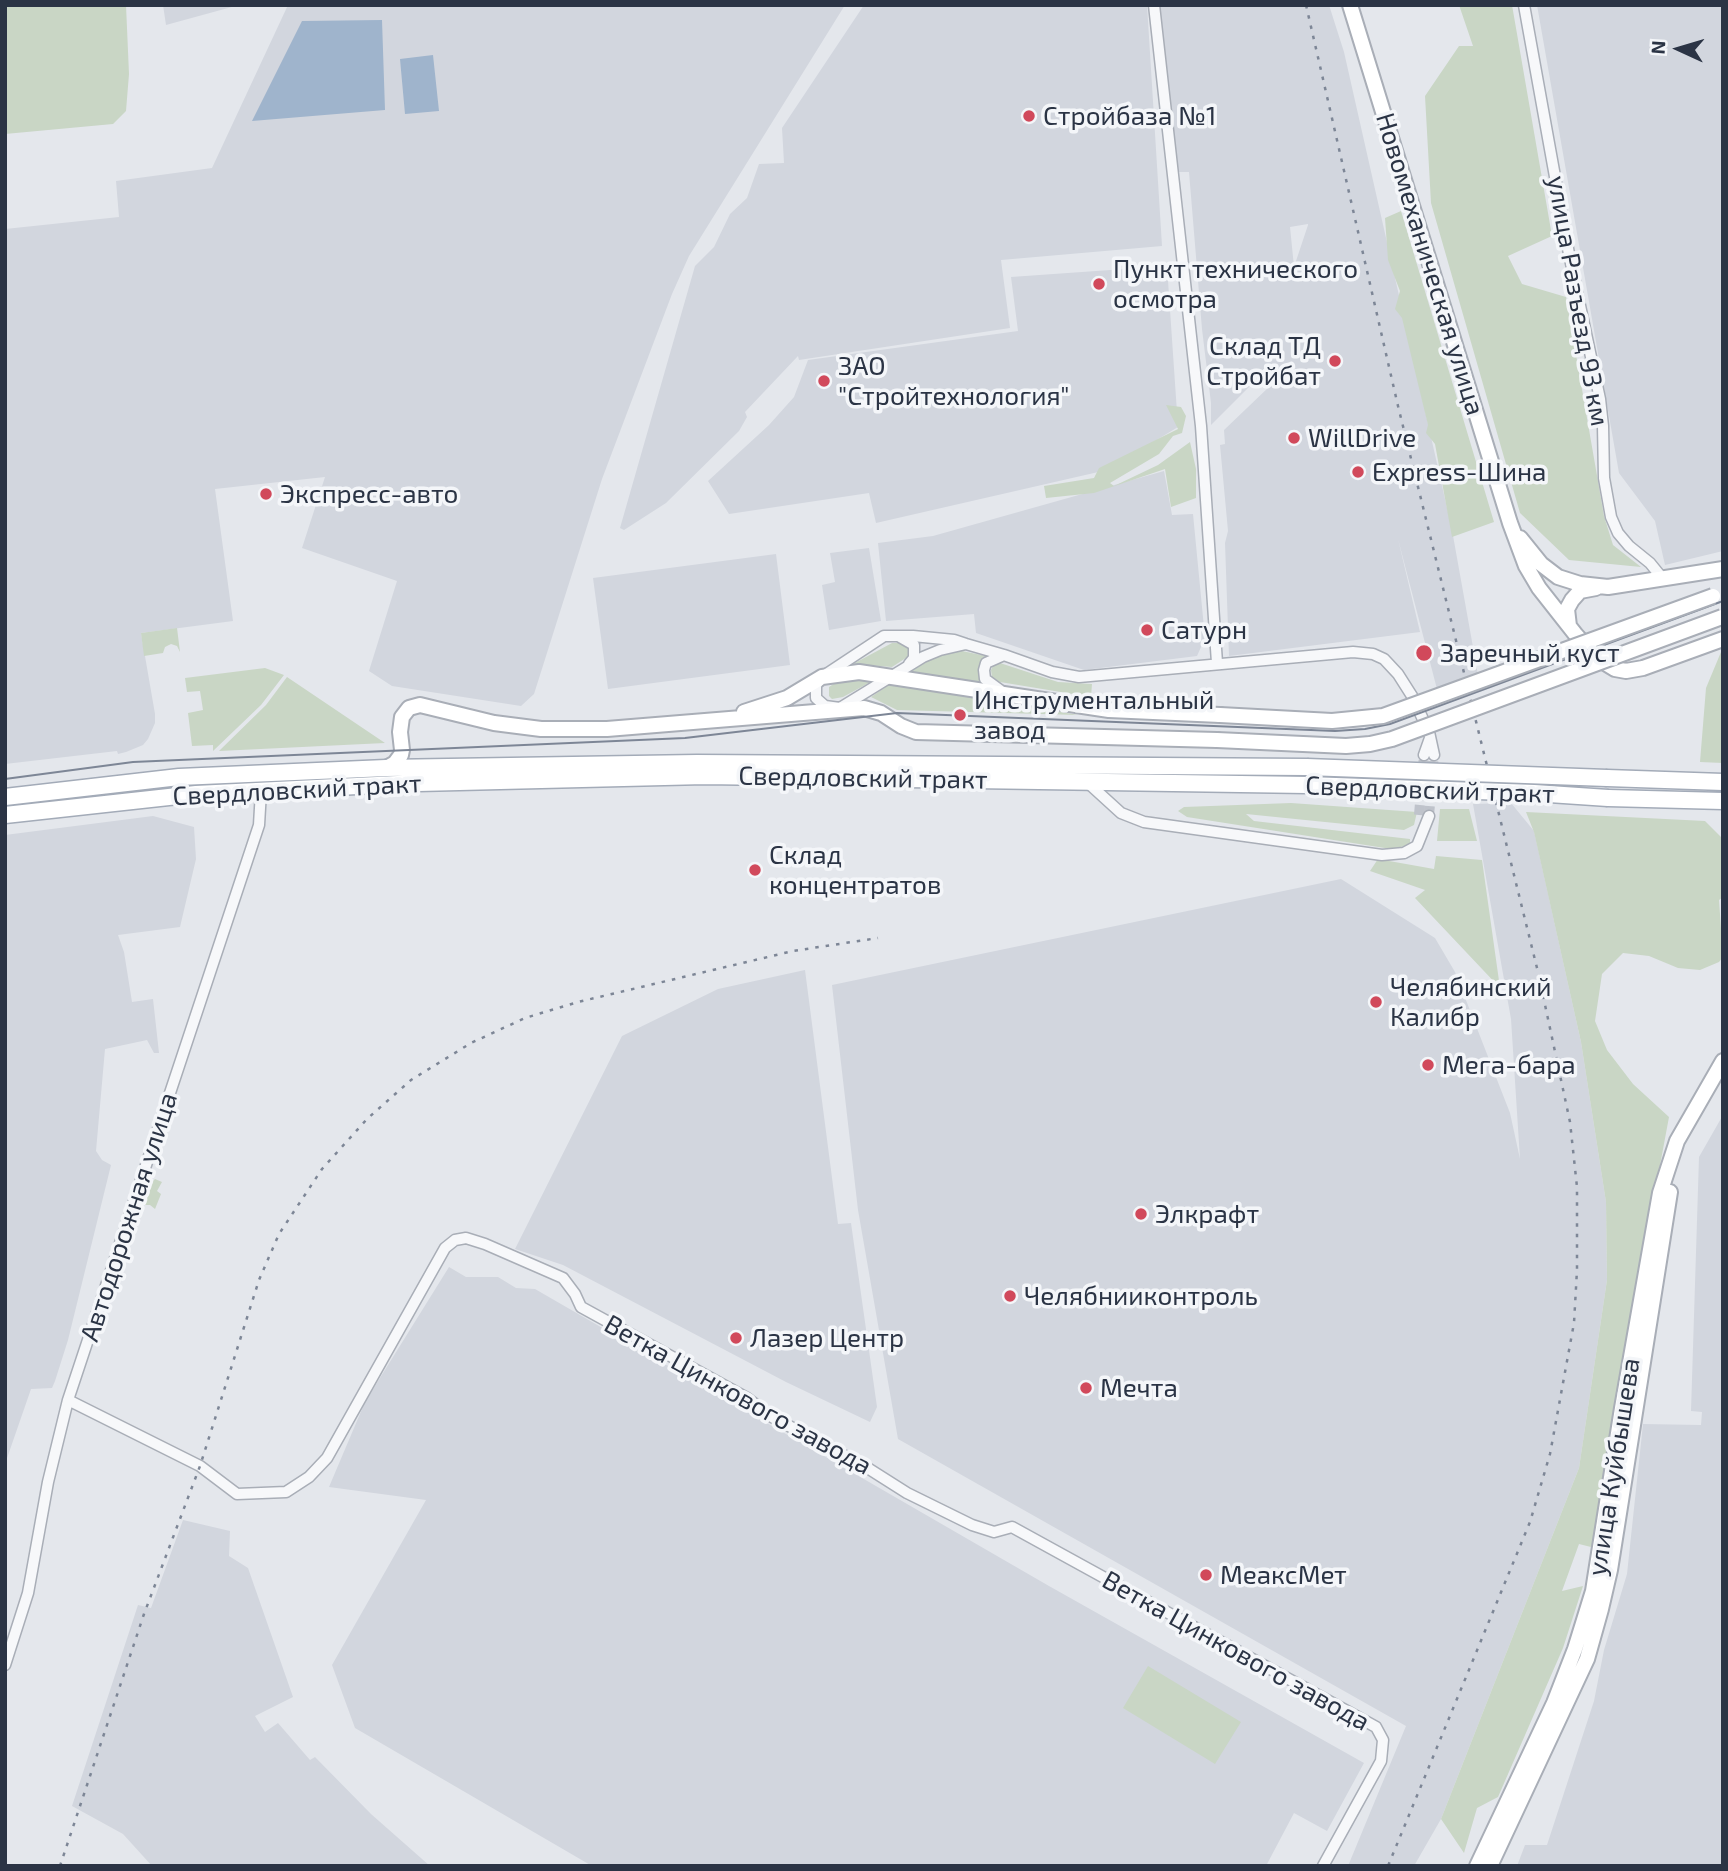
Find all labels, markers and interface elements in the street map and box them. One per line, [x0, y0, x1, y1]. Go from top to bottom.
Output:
north arrow [1644, 14, 1714, 84]
text: N [1646, 40, 1670, 55]
place label: Стройбаза №1 [1043, 100, 1216, 132]
marker: Стройбаза №1 [1021, 108, 1037, 124]
street label: Новомеханическая улица [1369, 109, 1491, 419]
street label: улица Разъезд 93 км [1541, 173, 1615, 429]
place label: Пункт технического осмотра [1113, 253, 1358, 314]
marker: Пункт технического осмотра [1091, 276, 1107, 292]
place label: Склад ТД Стройбат [1206, 330, 1321, 392]
place label: ЗАО "Стройтехнология" [838, 350, 1070, 412]
marker: Склад ТД Стройбат [1327, 353, 1343, 369]
marker: ЗАО "Стройтехнология" [816, 373, 832, 389]
place label: WillDrive [1308, 422, 1416, 454]
marker: WillDrive [1286, 430, 1302, 446]
place label: Express-Шина [1372, 456, 1546, 488]
marker: Express-Шина [1350, 464, 1366, 480]
place label: Экспресс-авто [280, 478, 458, 510]
marker: Экспресс-авто [258, 486, 274, 502]
place label: Сатурн [1161, 614, 1247, 646]
marker: Сатурн [1139, 622, 1155, 638]
place label: Заречный куст [1440, 637, 1620, 669]
marker: Заречный куст [1414, 643, 1434, 663]
place label: Инструментальный завод [974, 684, 1214, 746]
marker: Инструментальный завод [952, 707, 968, 723]
street label: Свердловский тракт [738, 760, 988, 796]
street label: Свердловский тракт [172, 768, 422, 812]
street label: Свердловский тракт [1305, 770, 1555, 810]
place label: Склад концентратов [769, 839, 941, 900]
marker: Склад концентратов [747, 862, 763, 878]
place label: Челябинский Калибр [1390, 971, 1552, 1032]
marker: Челябинский Калибр [1368, 994, 1384, 1010]
place label: Мега-бара [1442, 1049, 1576, 1081]
marker: Мега-бара [1420, 1057, 1436, 1073]
street label: Автодорожная улица [74, 1089, 184, 1345]
place label: Элкрафт [1155, 1198, 1259, 1230]
marker: Элкрафт [1133, 1206, 1149, 1222]
place label: Челябнииконтроль [1024, 1280, 1258, 1312]
marker: Челябнииконтроль [1002, 1288, 1018, 1304]
street label: Ветка Цинкового завода [599, 1308, 877, 1482]
place label: Лазер Центр [750, 1322, 904, 1354]
marker: Лазер Центр [728, 1330, 744, 1346]
street label: улица Куйбышева [1581, 1356, 1647, 1578]
place label: Мечта [1100, 1372, 1178, 1404]
marker: Мечта [1078, 1380, 1094, 1396]
place label: МеаксМет [1220, 1559, 1347, 1591]
street label: Ветка Цинкового завода [1097, 1564, 1375, 1738]
marker: МеаксМет [1198, 1567, 1214, 1583]

